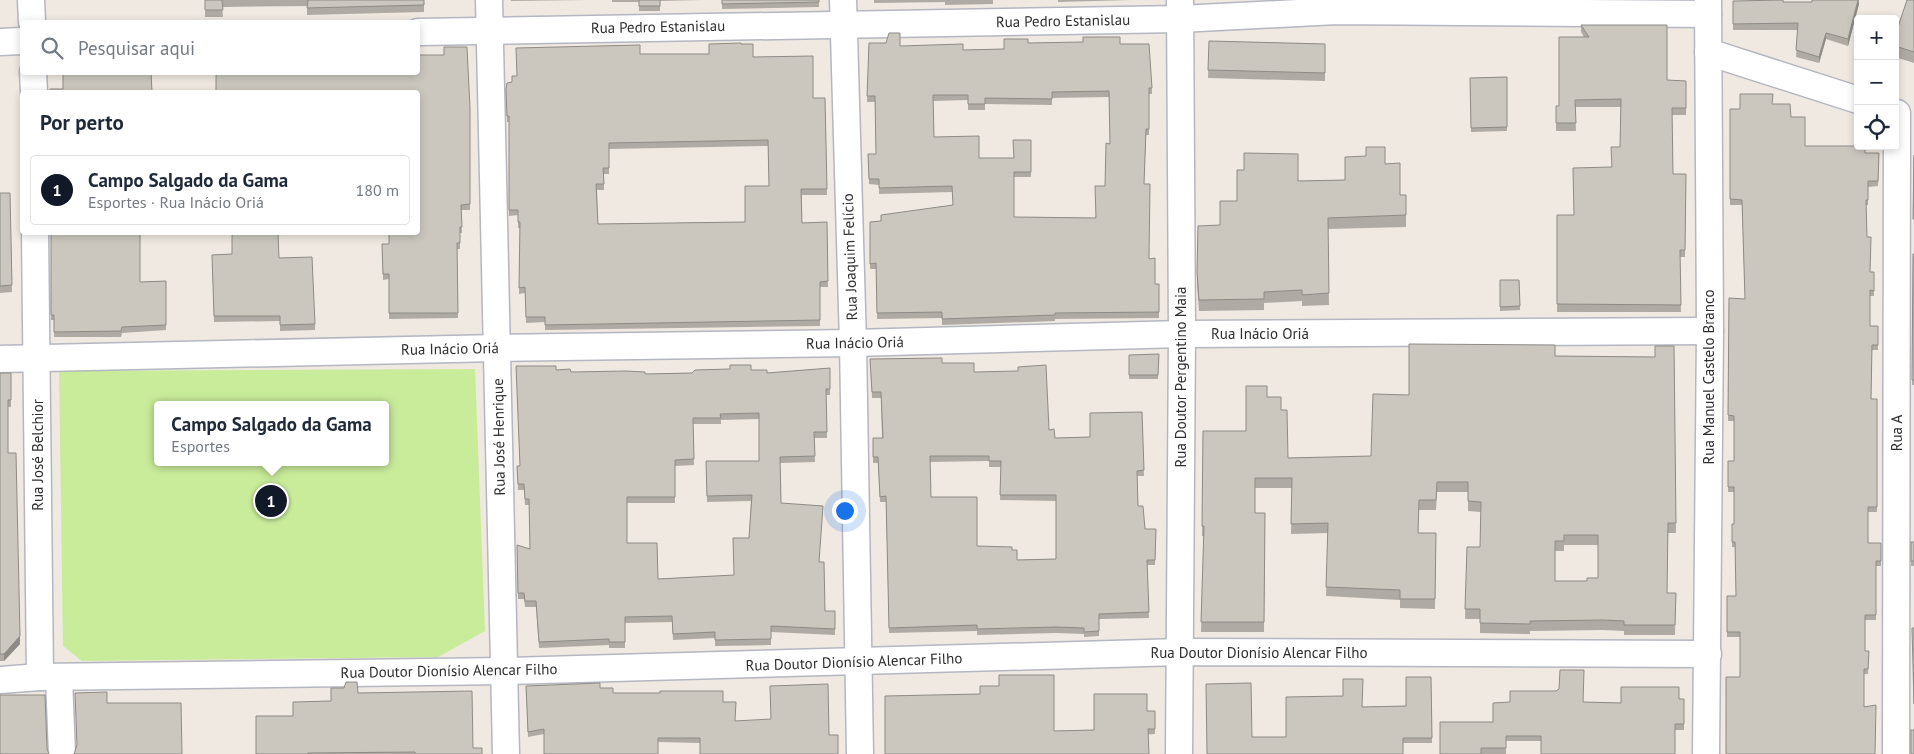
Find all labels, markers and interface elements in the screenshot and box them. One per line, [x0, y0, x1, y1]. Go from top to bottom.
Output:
street label: Rua Pedro Estanislau [996, 10, 1130, 31]
map controls [1854, 15, 1899, 150]
button: + [1854, 15, 1899, 60]
street label: Rua Pedro Estanislau [591, 16, 725, 37]
search box [20, 20, 420, 75]
icon: search [38, 34, 66, 62]
text: Pesquisar aqui [78, 36, 195, 60]
button: − [1854, 60, 1899, 105]
button: locate [1854, 105, 1899, 150]
text: Por perto [40, 109, 124, 136]
text: Campo Salgado da Gama [88, 168, 288, 192]
text: 1 [52, 180, 62, 200]
text: 180 m [356, 180, 399, 200]
text: Esportes · Rua Inácio Oriá [88, 192, 264, 212]
street label: Rua Joaquim Felício [838, 193, 861, 321]
street label: Rua Doutor Pergentino Maia [1171, 287, 1190, 467]
street label: Rua Manuel Castelo Branco [1699, 290, 1718, 464]
street label: Rua Inácio Oriá [1211, 324, 1309, 343]
street label: Rua Inácio Oriá [806, 332, 904, 353]
street label: Rua Inácio Oriá [401, 338, 499, 359]
street label: Rua José Henrique [488, 378, 509, 496]
street label: Rua José Belchior [28, 399, 47, 511]
popup [154, 401, 389, 466]
text: Campo Salgado da Gama [171, 412, 372, 436]
street label: Rua A [1887, 414, 1906, 451]
text: Esportes [171, 436, 230, 456]
pin: 1 [255, 482, 287, 520]
your location [832, 498, 858, 524]
street label: Rua Doutor Dionísio Alencar Filho [1151, 643, 1368, 662]
street label: Rua Doutor Dionísio Alencar Filho [745, 648, 963, 675]
street label: Rua Doutor Dionísio Alencar Filho [340, 659, 558, 682]

